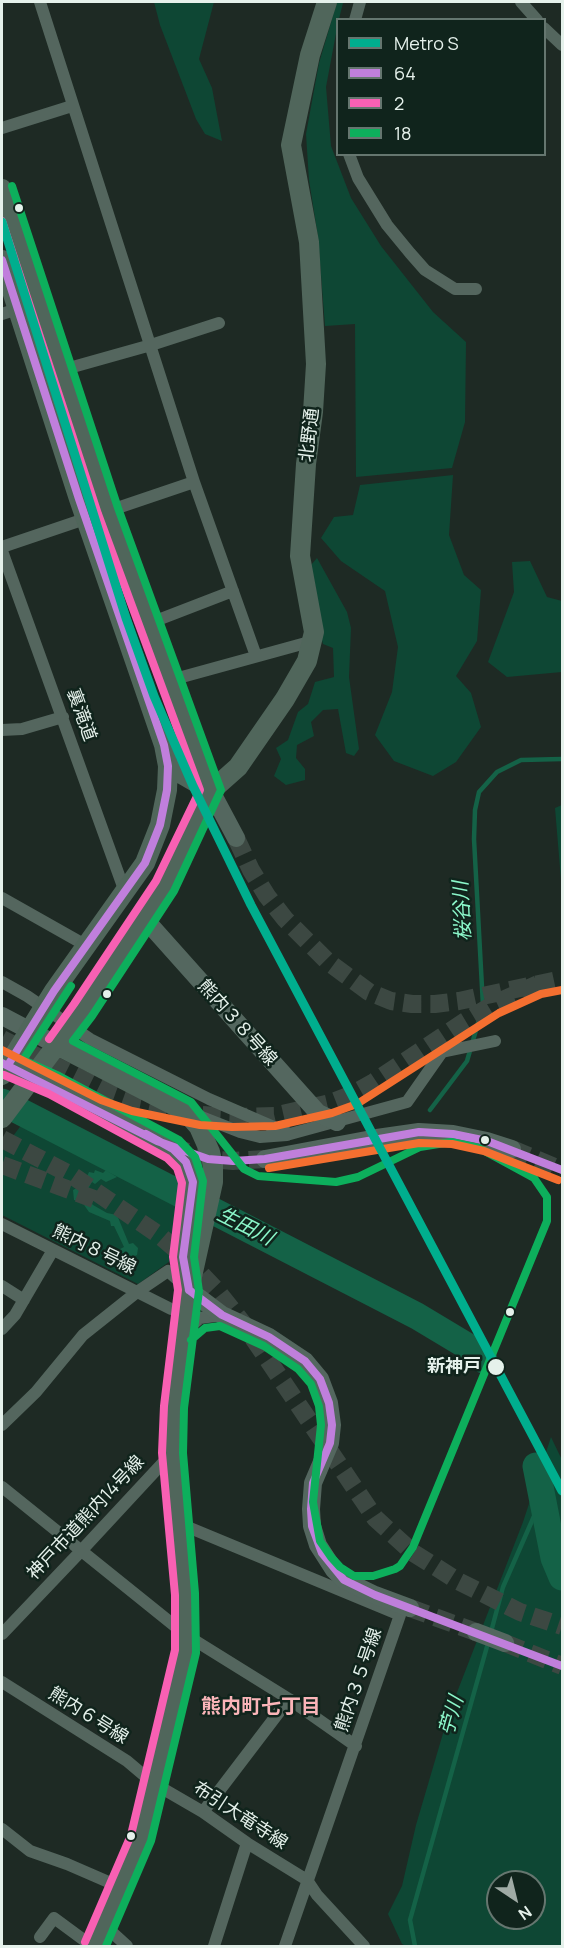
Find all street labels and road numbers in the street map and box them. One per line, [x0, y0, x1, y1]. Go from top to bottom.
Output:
street label: 北野通 [296, 407, 324, 463]
street label: 裏滝道 [62, 686, 100, 744]
street label: 熊内３８号線 [193, 976, 281, 1070]
street label: 熊内８号線 [49, 1221, 139, 1279]
street label: 神戸市道熊内14号線 [23, 1452, 149, 1584]
street label: 熊内３５号線 [331, 1625, 387, 1735]
street label: 熊内６号線 [44, 1683, 132, 1749]
street label: 布引大竜寺線 [189, 1778, 291, 1854]

